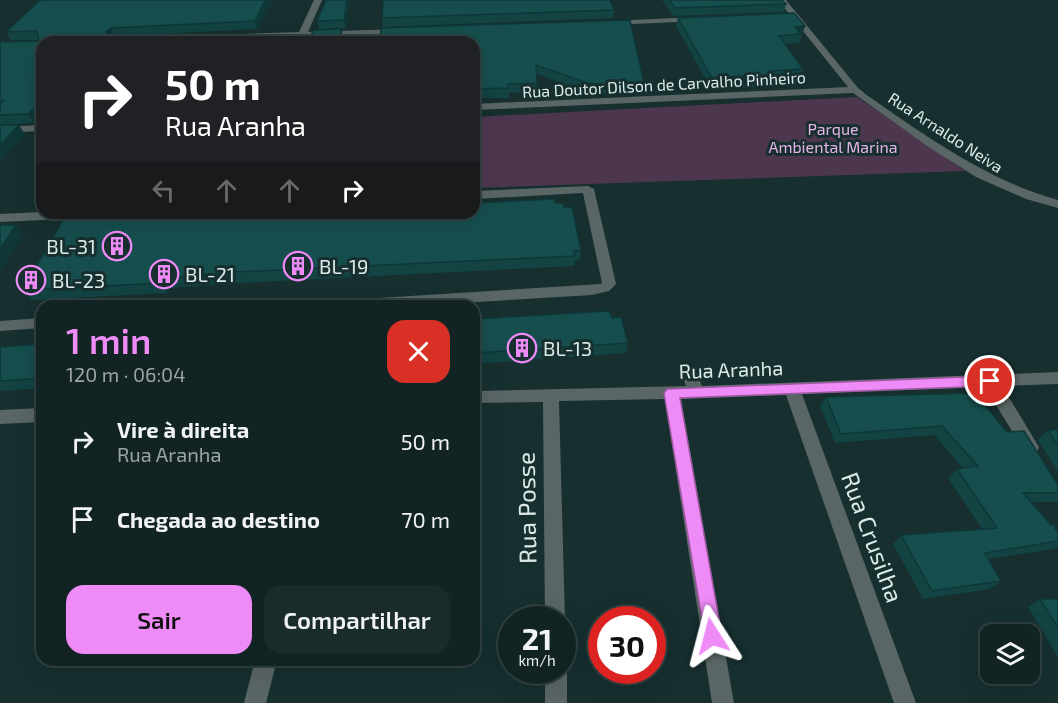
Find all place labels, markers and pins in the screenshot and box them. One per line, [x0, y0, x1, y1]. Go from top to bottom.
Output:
building icon: BL-31 [101, 230, 133, 262]
place label: BL-31 [46, 234, 96, 258]
building icon: BL-19 [282, 250, 314, 282]
place label: BL-19 [319, 254, 368, 278]
building icon: BL-21 [148, 258, 180, 290]
place label: BL-21 [185, 262, 235, 286]
building icon: BL-23 [15, 264, 47, 296]
place label: BL-23 [52, 268, 105, 292]
building icon: BL-13 [506, 332, 538, 364]
place label: BL-13 [543, 336, 592, 360]
pin [964, 355, 1015, 406]

